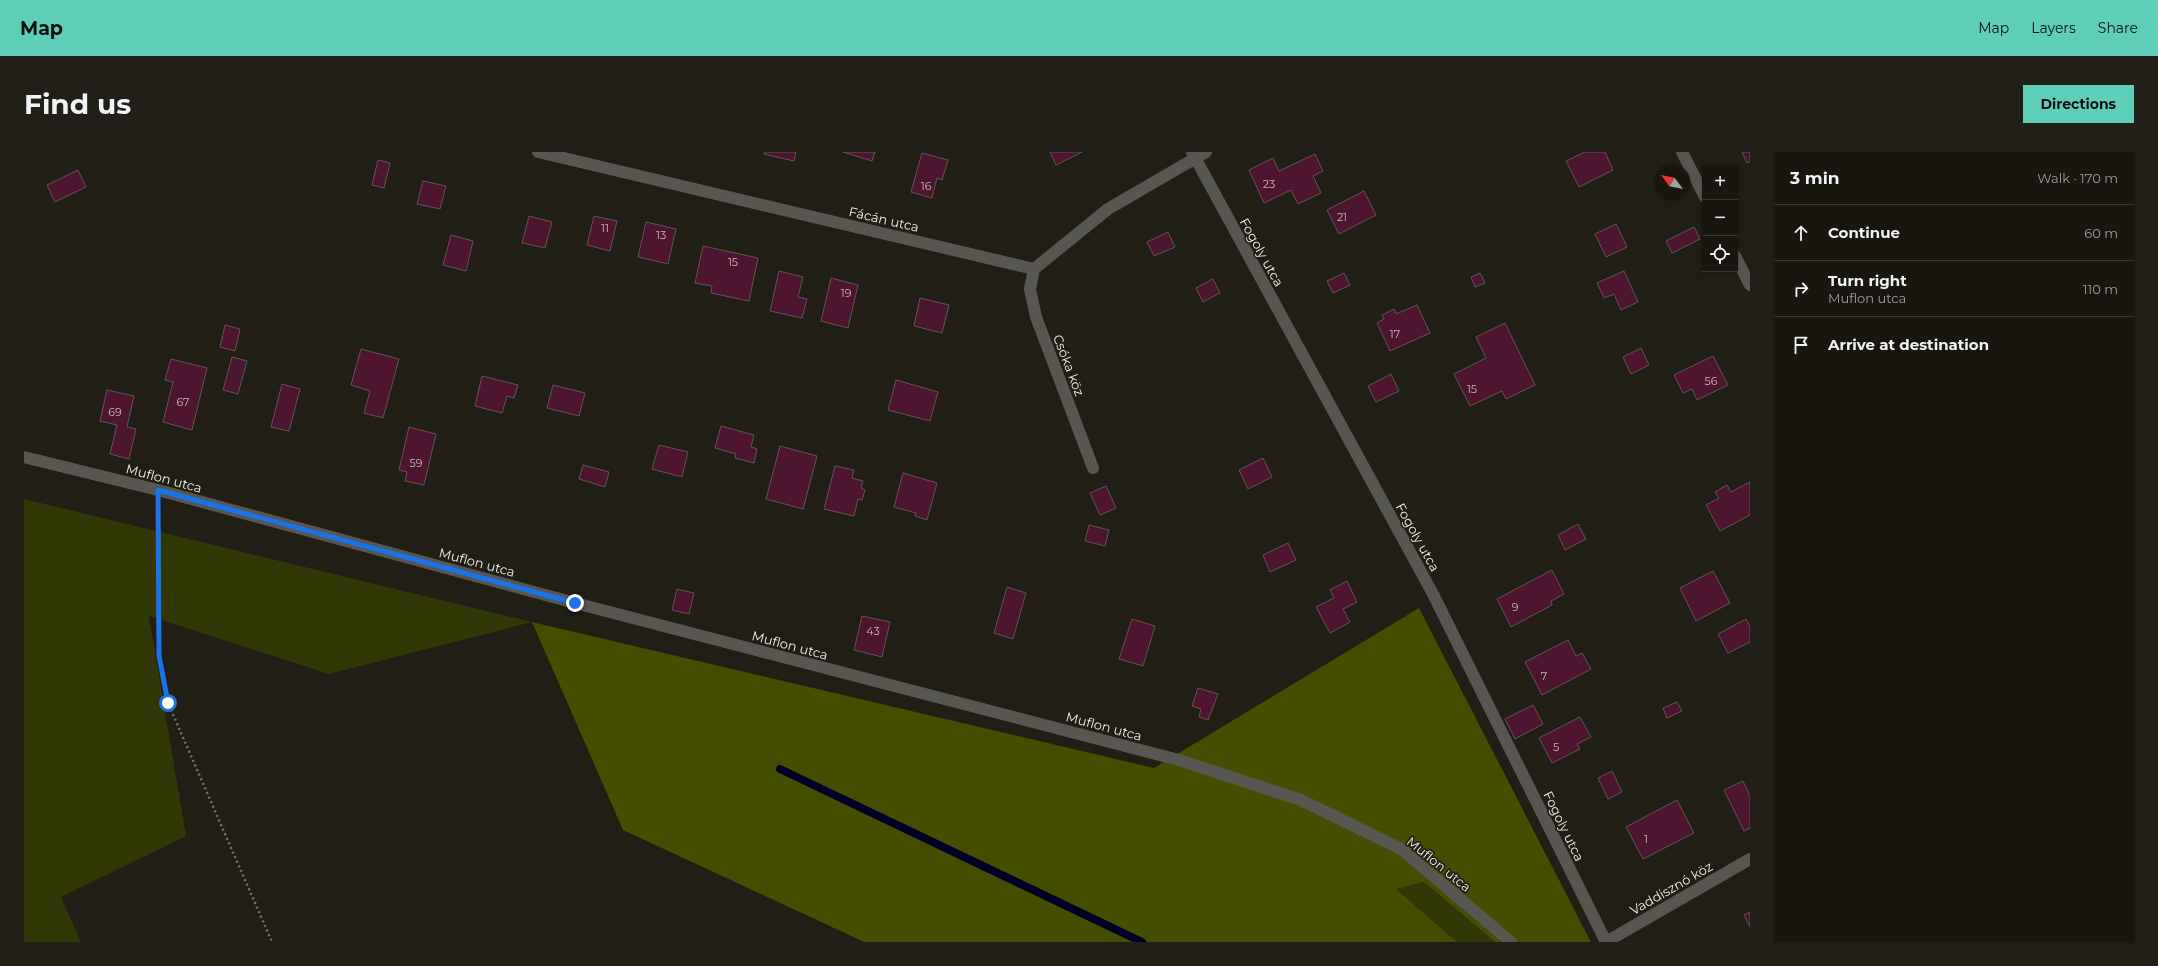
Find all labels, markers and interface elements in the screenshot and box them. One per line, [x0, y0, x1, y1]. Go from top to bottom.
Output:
text: Map [20, 17, 63, 40]
text: Map [1978, 19, 2009, 37]
text: Layers [2031, 19, 2076, 37]
text: Share [2098, 19, 2138, 37]
button: Directions [2023, 85, 2134, 123]
text: Find us [24, 87, 131, 121]
north arrow [1654, 164, 1690, 200]
map controls [1702, 164, 1738, 272]
button: + [1702, 164, 1738, 200]
text: 3 min [1790, 168, 1840, 188]
text: Walk · 170 m [2037, 170, 2118, 186]
house number: 23 [1263, 177, 1275, 191]
house number: 16 [921, 179, 932, 193]
button: − [1702, 200, 1738, 236]
street label: Fácán utca [847, 203, 921, 235]
house number: 21 [1337, 210, 1347, 224]
street label: Fogoly utca [1237, 215, 1287, 289]
house number: 11 [601, 221, 609, 235]
icon: ahead [1790, 222, 1812, 244]
text: Continue [1828, 223, 1900, 242]
text: 60 m [2084, 225, 2118, 241]
house number: 13 [656, 228, 666, 242]
button: locate [1702, 236, 1738, 272]
house number: 15 [728, 255, 738, 269]
text: Turn right [1828, 271, 1907, 290]
icon: right [1790, 278, 1812, 300]
text: 110 m [2083, 281, 2118, 297]
house number: 19 [841, 286, 852, 300]
text: Muflon utca [1828, 290, 1906, 306]
house number: 17 [1390, 327, 1400, 341]
street label: Csóka köz [1050, 332, 1088, 398]
icon: arrive [1790, 334, 1812, 356]
text: Arrive at destination [1828, 335, 1989, 354]
house number: 56 [1705, 374, 1718, 388]
house number: 15 [1467, 382, 1477, 396]
house number: 67 [176, 395, 190, 409]
house number: 69 [108, 405, 122, 419]
house number: 59 [410, 456, 423, 470]
street label: Muflon utca [124, 460, 204, 496]
street label: Fogoly utca [1393, 500, 1443, 574]
street label: Muflon utca [437, 544, 517, 580]
route end [566, 594, 584, 612]
house number: 9 [1512, 600, 1519, 614]
house number: 43 [866, 624, 880, 638]
street label: Muflon utca [750, 627, 830, 663]
house number: 7 [1541, 669, 1547, 683]
route start [159, 694, 177, 712]
street label: Muflon utca [1064, 708, 1144, 744]
house number: 5 [1553, 740, 1559, 754]
street label: Fogoly utca [1540, 788, 1588, 864]
house number: 1 [1644, 832, 1648, 846]
street label: Muflon utca [1404, 833, 1474, 895]
street label: Vaddisznó köz [1627, 858, 1715, 918]

